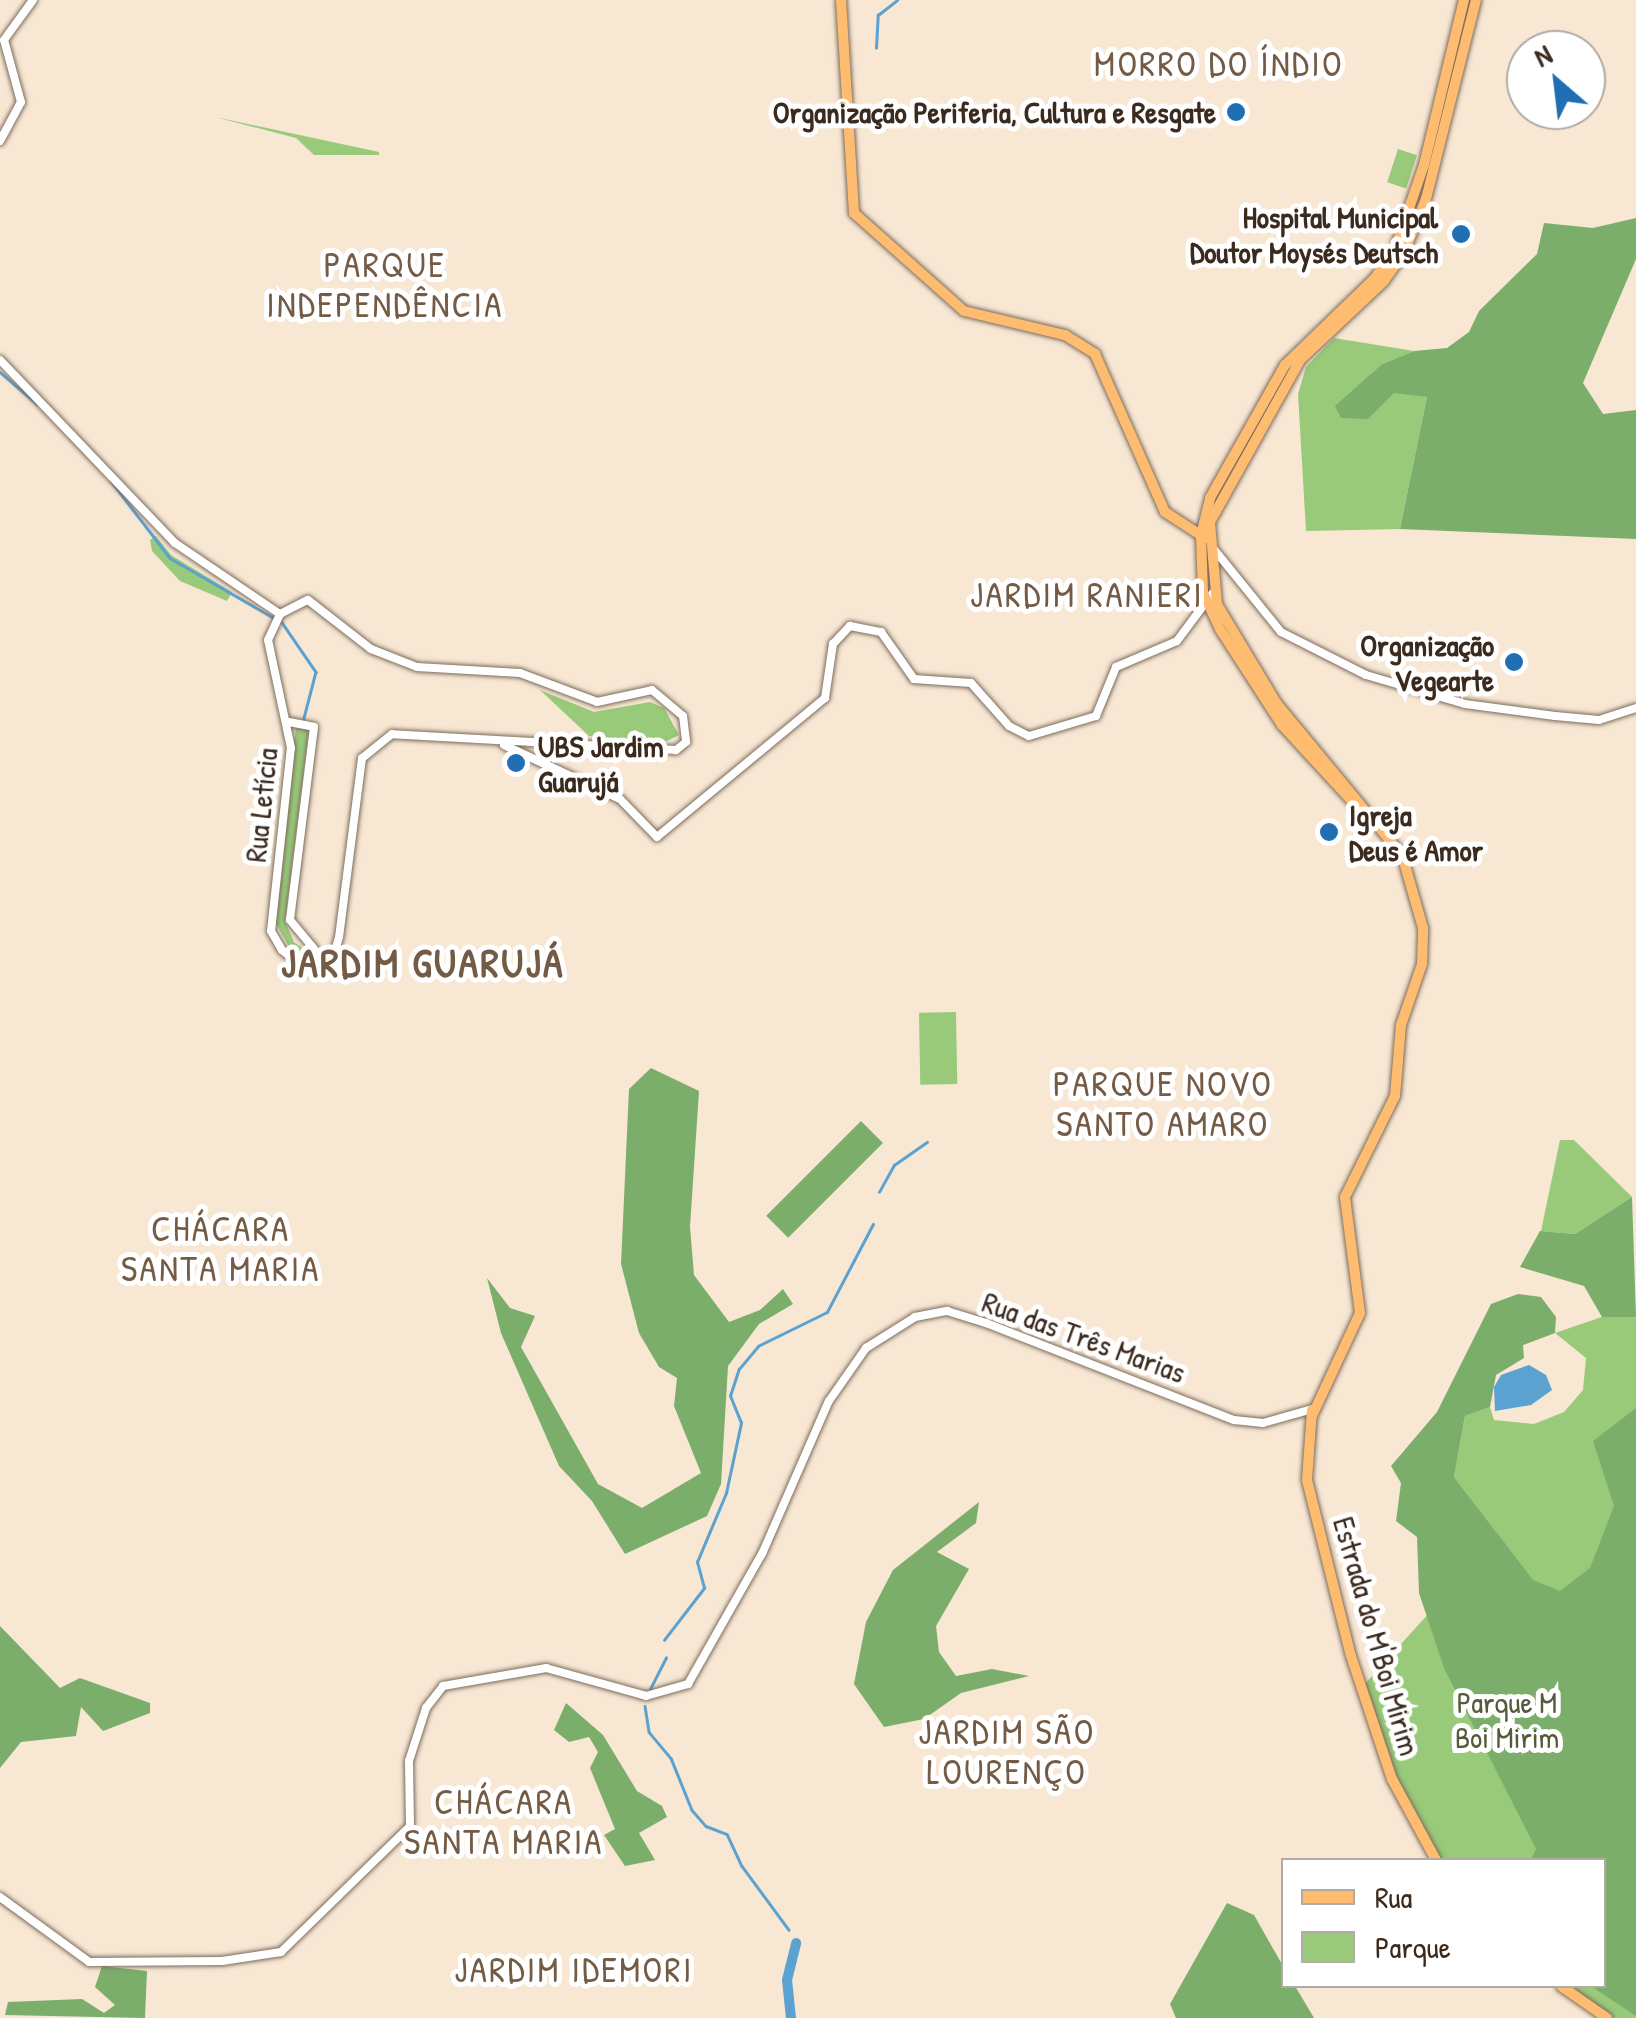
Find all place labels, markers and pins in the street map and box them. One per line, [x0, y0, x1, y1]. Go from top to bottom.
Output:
place label: Organização Periferia, Cultura e Resgate [773, 94, 1216, 130]
marker: Organização Periferia, Cultura e Resgate [1225, 101, 1247, 123]
place label: Hospital Municipal Doutor Moysés Deutsch [1190, 199, 1438, 270]
marker: Hospital Municipal Doutor Moysés Deutsch [1448, 221, 1474, 247]
place label: Organização Vegearte [1360, 627, 1494, 698]
marker: Organização Vegearte [1503, 651, 1525, 673]
place label: UBS Jardim Guarujá [538, 728, 664, 798]
marker: UBS Jardim Guarujá [503, 750, 529, 776]
place label: Igreja Deus é Amor [1349, 797, 1483, 868]
marker: Igreja Deus é Amor [1318, 821, 1340, 843]

